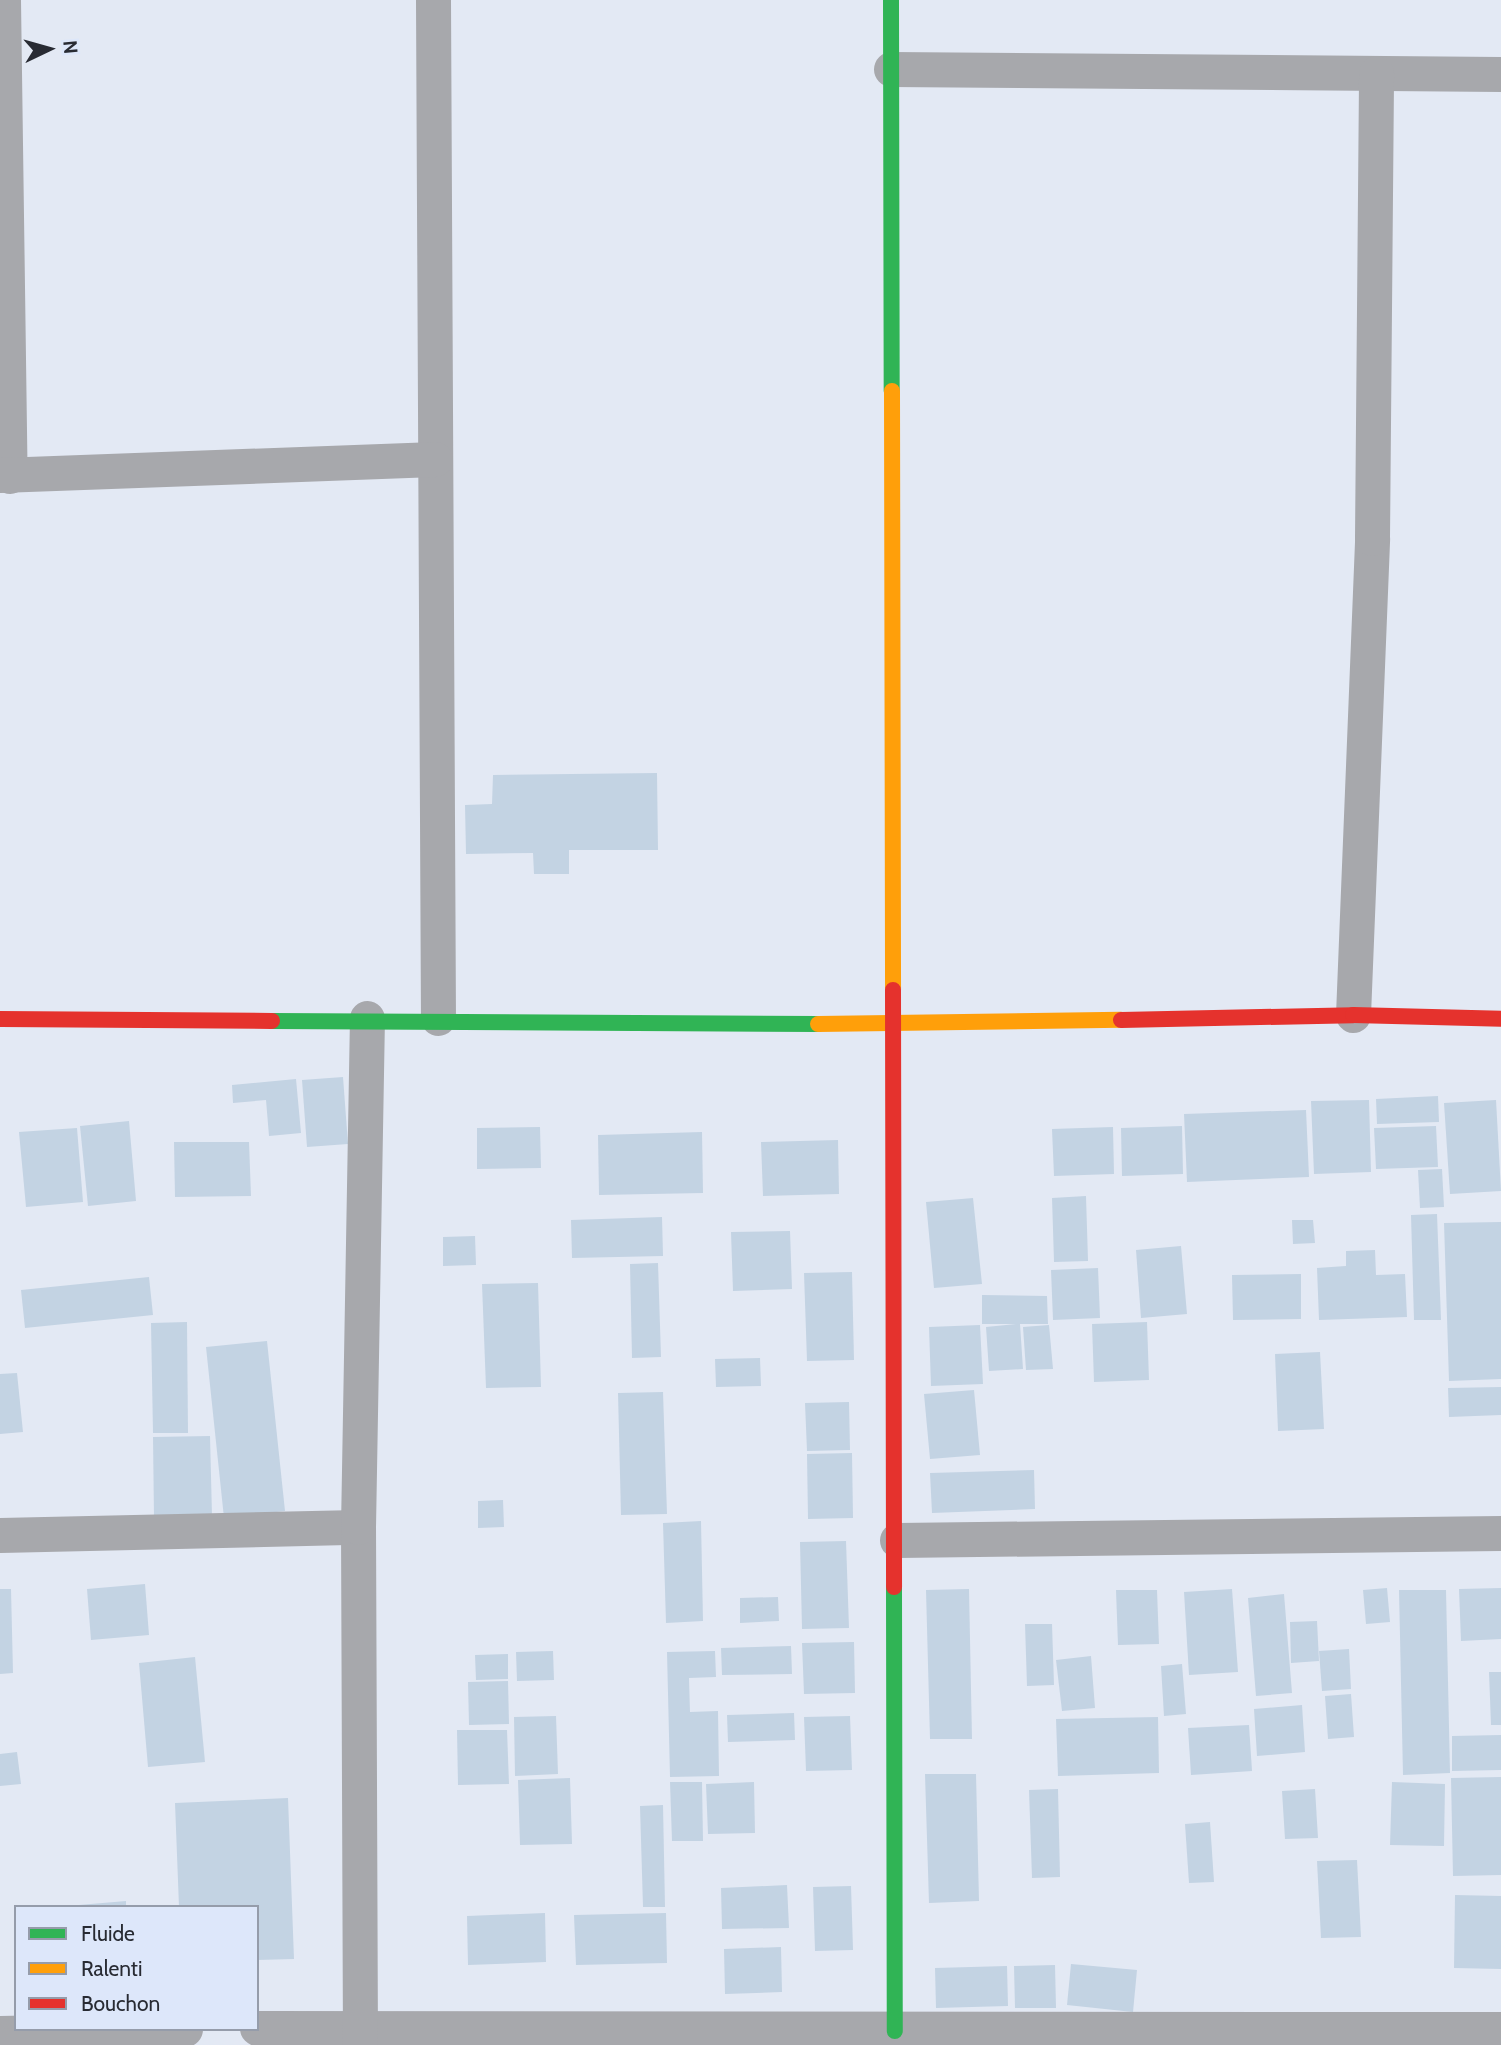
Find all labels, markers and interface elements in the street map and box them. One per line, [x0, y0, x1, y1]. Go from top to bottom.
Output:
north arrow [14, 14, 84, 84]
text: N [58, 39, 82, 55]
legend [14, 1905, 259, 2031]
text: Fluide [81, 1921, 135, 1946]
text: Ralenti [81, 1956, 142, 1981]
text: Bouchon [81, 1991, 160, 2016]

